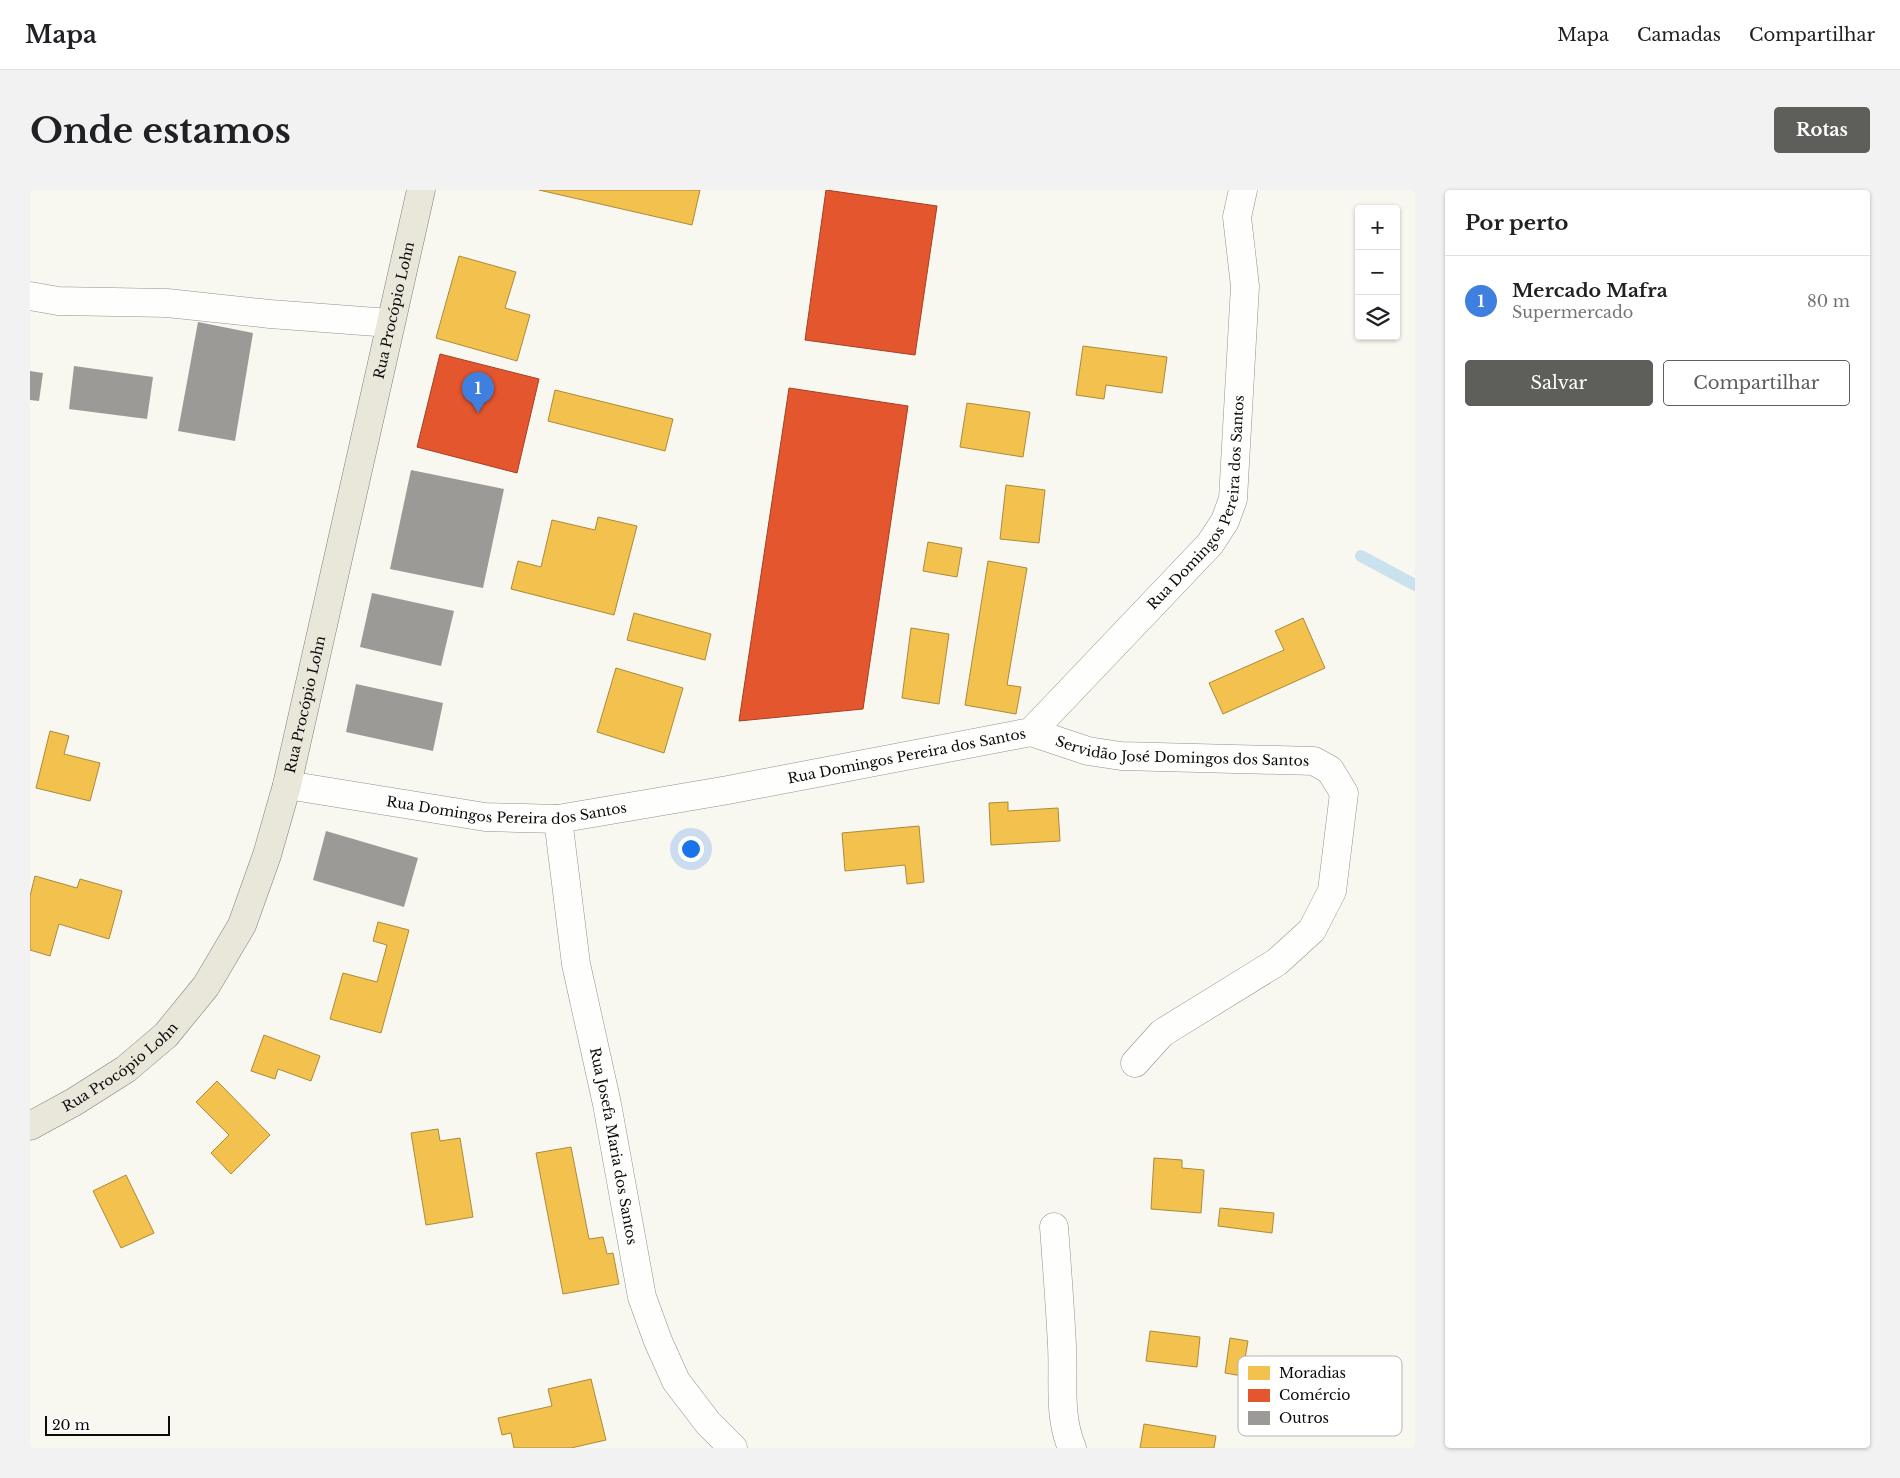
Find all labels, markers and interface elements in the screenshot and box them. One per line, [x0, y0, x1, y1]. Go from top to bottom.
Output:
text: Mapa [25, 20, 97, 49]
text: Mapa [1557, 24, 1609, 46]
text: Camadas [1637, 24, 1721, 46]
text: Compartilhar [1749, 24, 1875, 46]
button: Rotas [1774, 107, 1870, 153]
text: Onde estamos [30, 109, 291, 152]
map controls [1355, 205, 1400, 340]
button: + [1355, 205, 1400, 250]
text: Por perto [1465, 210, 1568, 236]
street label: Rua Procópio Lohn [370, 240, 418, 381]
button: − [1355, 250, 1400, 295]
text: Mercado Mafra [1512, 279, 1668, 302]
text: 1 [1478, 291, 1484, 311]
text: 80 m [1807, 291, 1850, 311]
button: layers [1355, 295, 1400, 340]
text: Supermercado [1512, 302, 1633, 322]
button: Salvar [1465, 360, 1653, 406]
button: Compartilhar [1663, 360, 1850, 406]
pin: 1 [462, 372, 494, 413]
street label: Rua Domingos Pereira dos Santos [1143, 395, 1248, 613]
street label: Rua Procópio Lohn [281, 634, 329, 775]
street label: Rua Domingos Pereira dos Santos [786, 724, 1027, 787]
street label: Servidão José Domingos dos Santos [1053, 732, 1309, 770]
street label: Rua Domingos Pereira dos Santos [385, 792, 628, 828]
your location [678, 836, 704, 862]
street label: Rua Procópio Lohn [59, 1018, 182, 1116]
street label: Rua Josefa Maria dos Santos [586, 1046, 641, 1246]
legend [1238, 1356, 1402, 1436]
text: Moradias [1279, 1364, 1346, 1382]
text: Comércio [1279, 1386, 1350, 1404]
text: Outros [1279, 1409, 1329, 1427]
scale bar [45, 1413, 170, 1436]
text: 20 m [52, 1416, 90, 1434]

